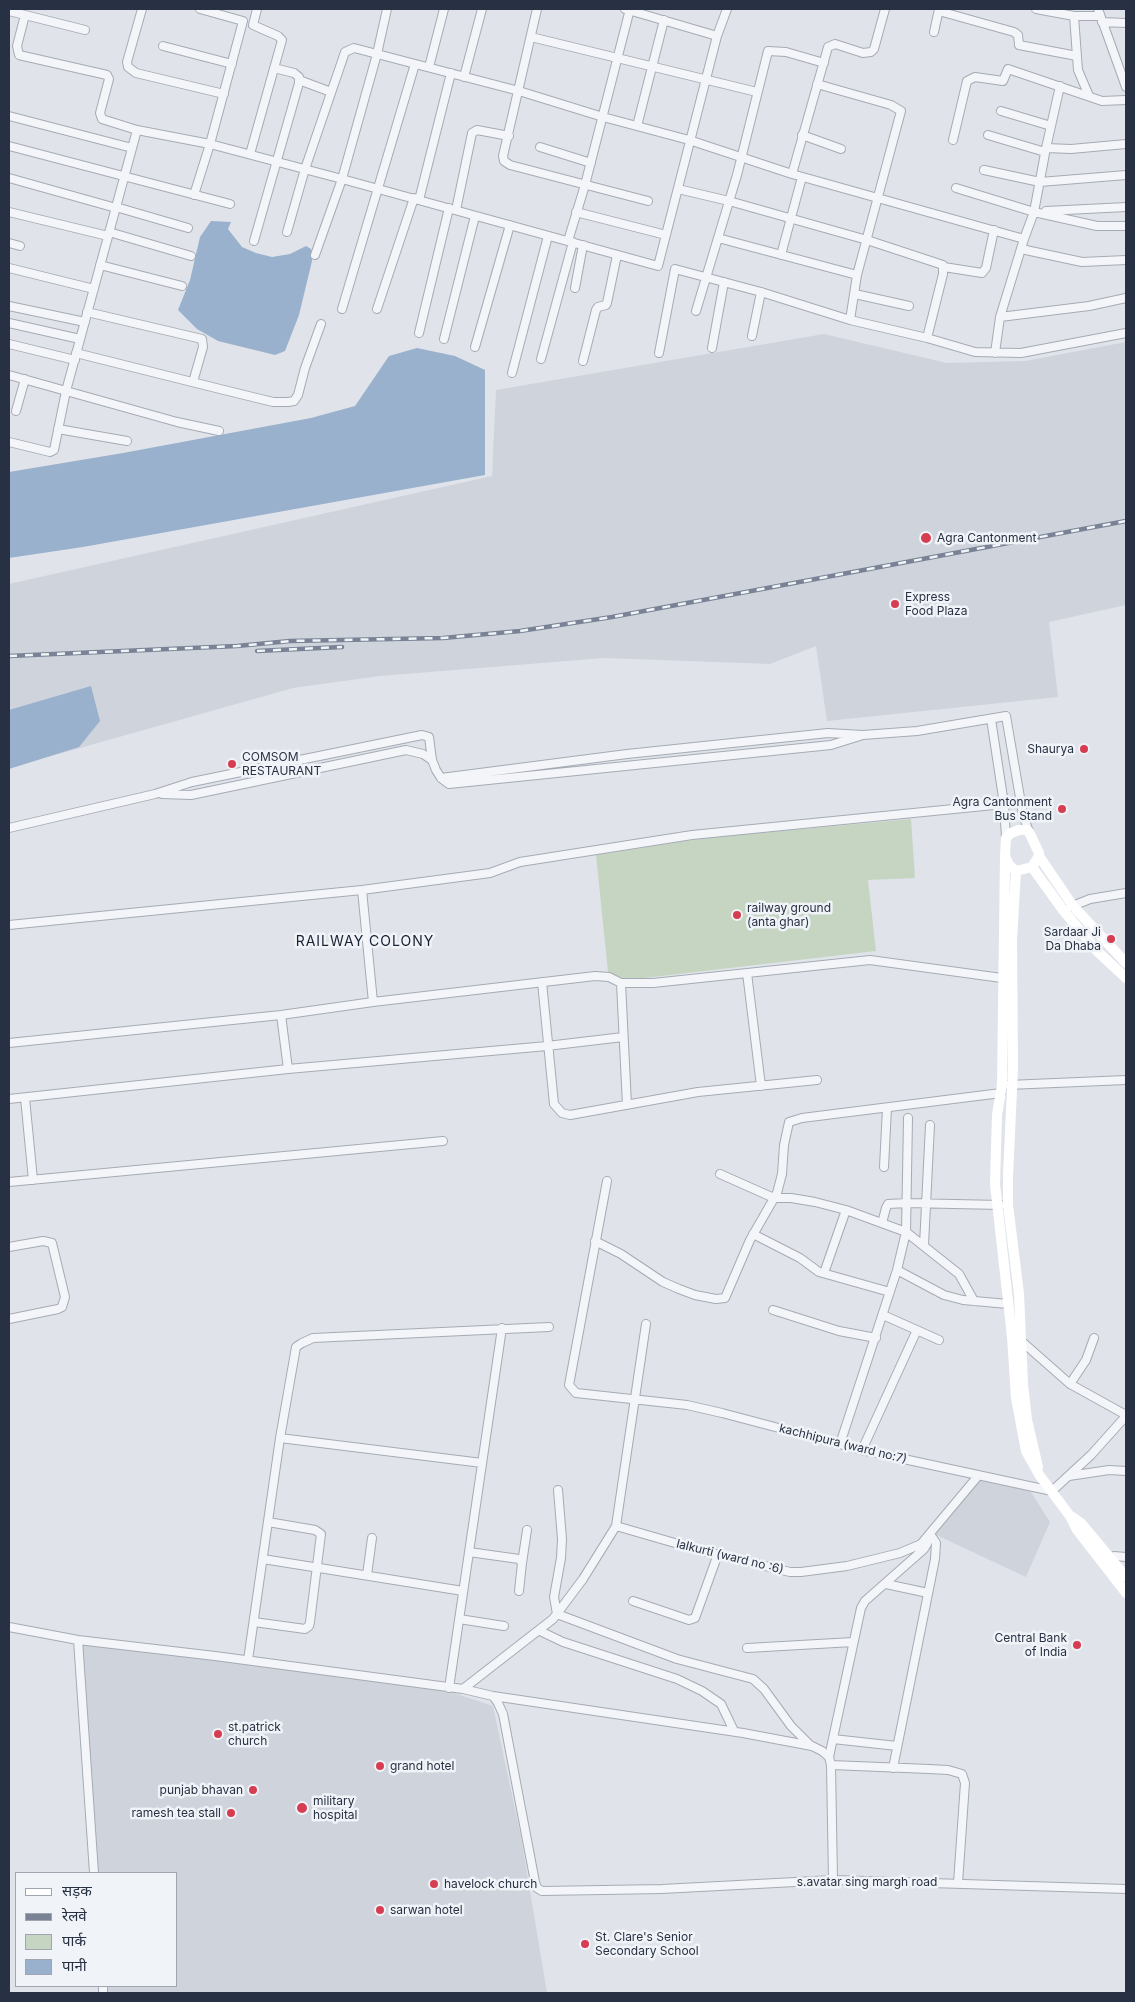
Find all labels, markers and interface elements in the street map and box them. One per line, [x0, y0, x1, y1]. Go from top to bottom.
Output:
marker: Agra Cantonment [919, 531, 933, 545]
place label: Agra Cantonment [937, 531, 1036, 545]
place label: Express Food Plaza [905, 590, 967, 618]
marker: Express Food Plaza [889, 598, 901, 610]
place label: Shaurya [1027, 742, 1074, 756]
marker: Shaurya [1078, 743, 1090, 755]
place label: COMSOM RESTAURANT [242, 750, 321, 778]
marker: COMSOM RESTAURANT [226, 758, 238, 770]
place label: Agra Cantonment Bus Stand [953, 795, 1052, 823]
marker: Agra Cantonment Bus Stand [1056, 803, 1068, 815]
place label: railway ground (anta ghar) [747, 901, 831, 929]
marker: railway ground (anta ghar) [731, 909, 743, 921]
place label: Sardaar Ji Da Dhaba [1044, 925, 1101, 953]
marker: Sardaar Ji Da Dhaba [1105, 933, 1117, 945]
district label: RAILWAY COLONY [294, 934, 436, 950]
street label: kachhipura (ward no:7) [778, 1421, 908, 1467]
street label: lalkurti (ward no :6) [675, 1537, 785, 1577]
place label: Central Bank of India [994, 1631, 1067, 1659]
marker: Central Bank of India [1071, 1639, 1083, 1651]
place label: st.patrick church [228, 1720, 281, 1748]
marker: st.patrick church [212, 1728, 224, 1740]
place label: grand hotel [390, 1759, 454, 1773]
marker: grand hotel [374, 1760, 386, 1772]
place label: punjab bhavan [160, 1783, 243, 1797]
marker: punjab bhavan [247, 1784, 259, 1796]
place label: military hospital [313, 1794, 358, 1822]
marker: military hospital [295, 1801, 309, 1815]
place label: ramesh tea stall [132, 1806, 221, 1820]
marker: ramesh tea stall [225, 1807, 237, 1819]
legend [15, 1872, 178, 1987]
street label: s.avatar sing margh road [797, 1875, 937, 1889]
place label: havelock church [444, 1877, 537, 1891]
marker: havelock church [428, 1878, 440, 1890]
text: सड़क [62, 1881, 92, 1900]
place label: sarwan hotel [390, 1903, 463, 1917]
marker: sarwan hotel [374, 1904, 386, 1916]
text: रेलवे [62, 1906, 87, 1925]
place label: St. Clare's Senior Secondary School [595, 1930, 699, 1958]
text: पार्क [62, 1931, 86, 1950]
marker: St. Clare's Senior Secondary School [579, 1938, 591, 1950]
text: पानी [62, 1956, 87, 1975]

